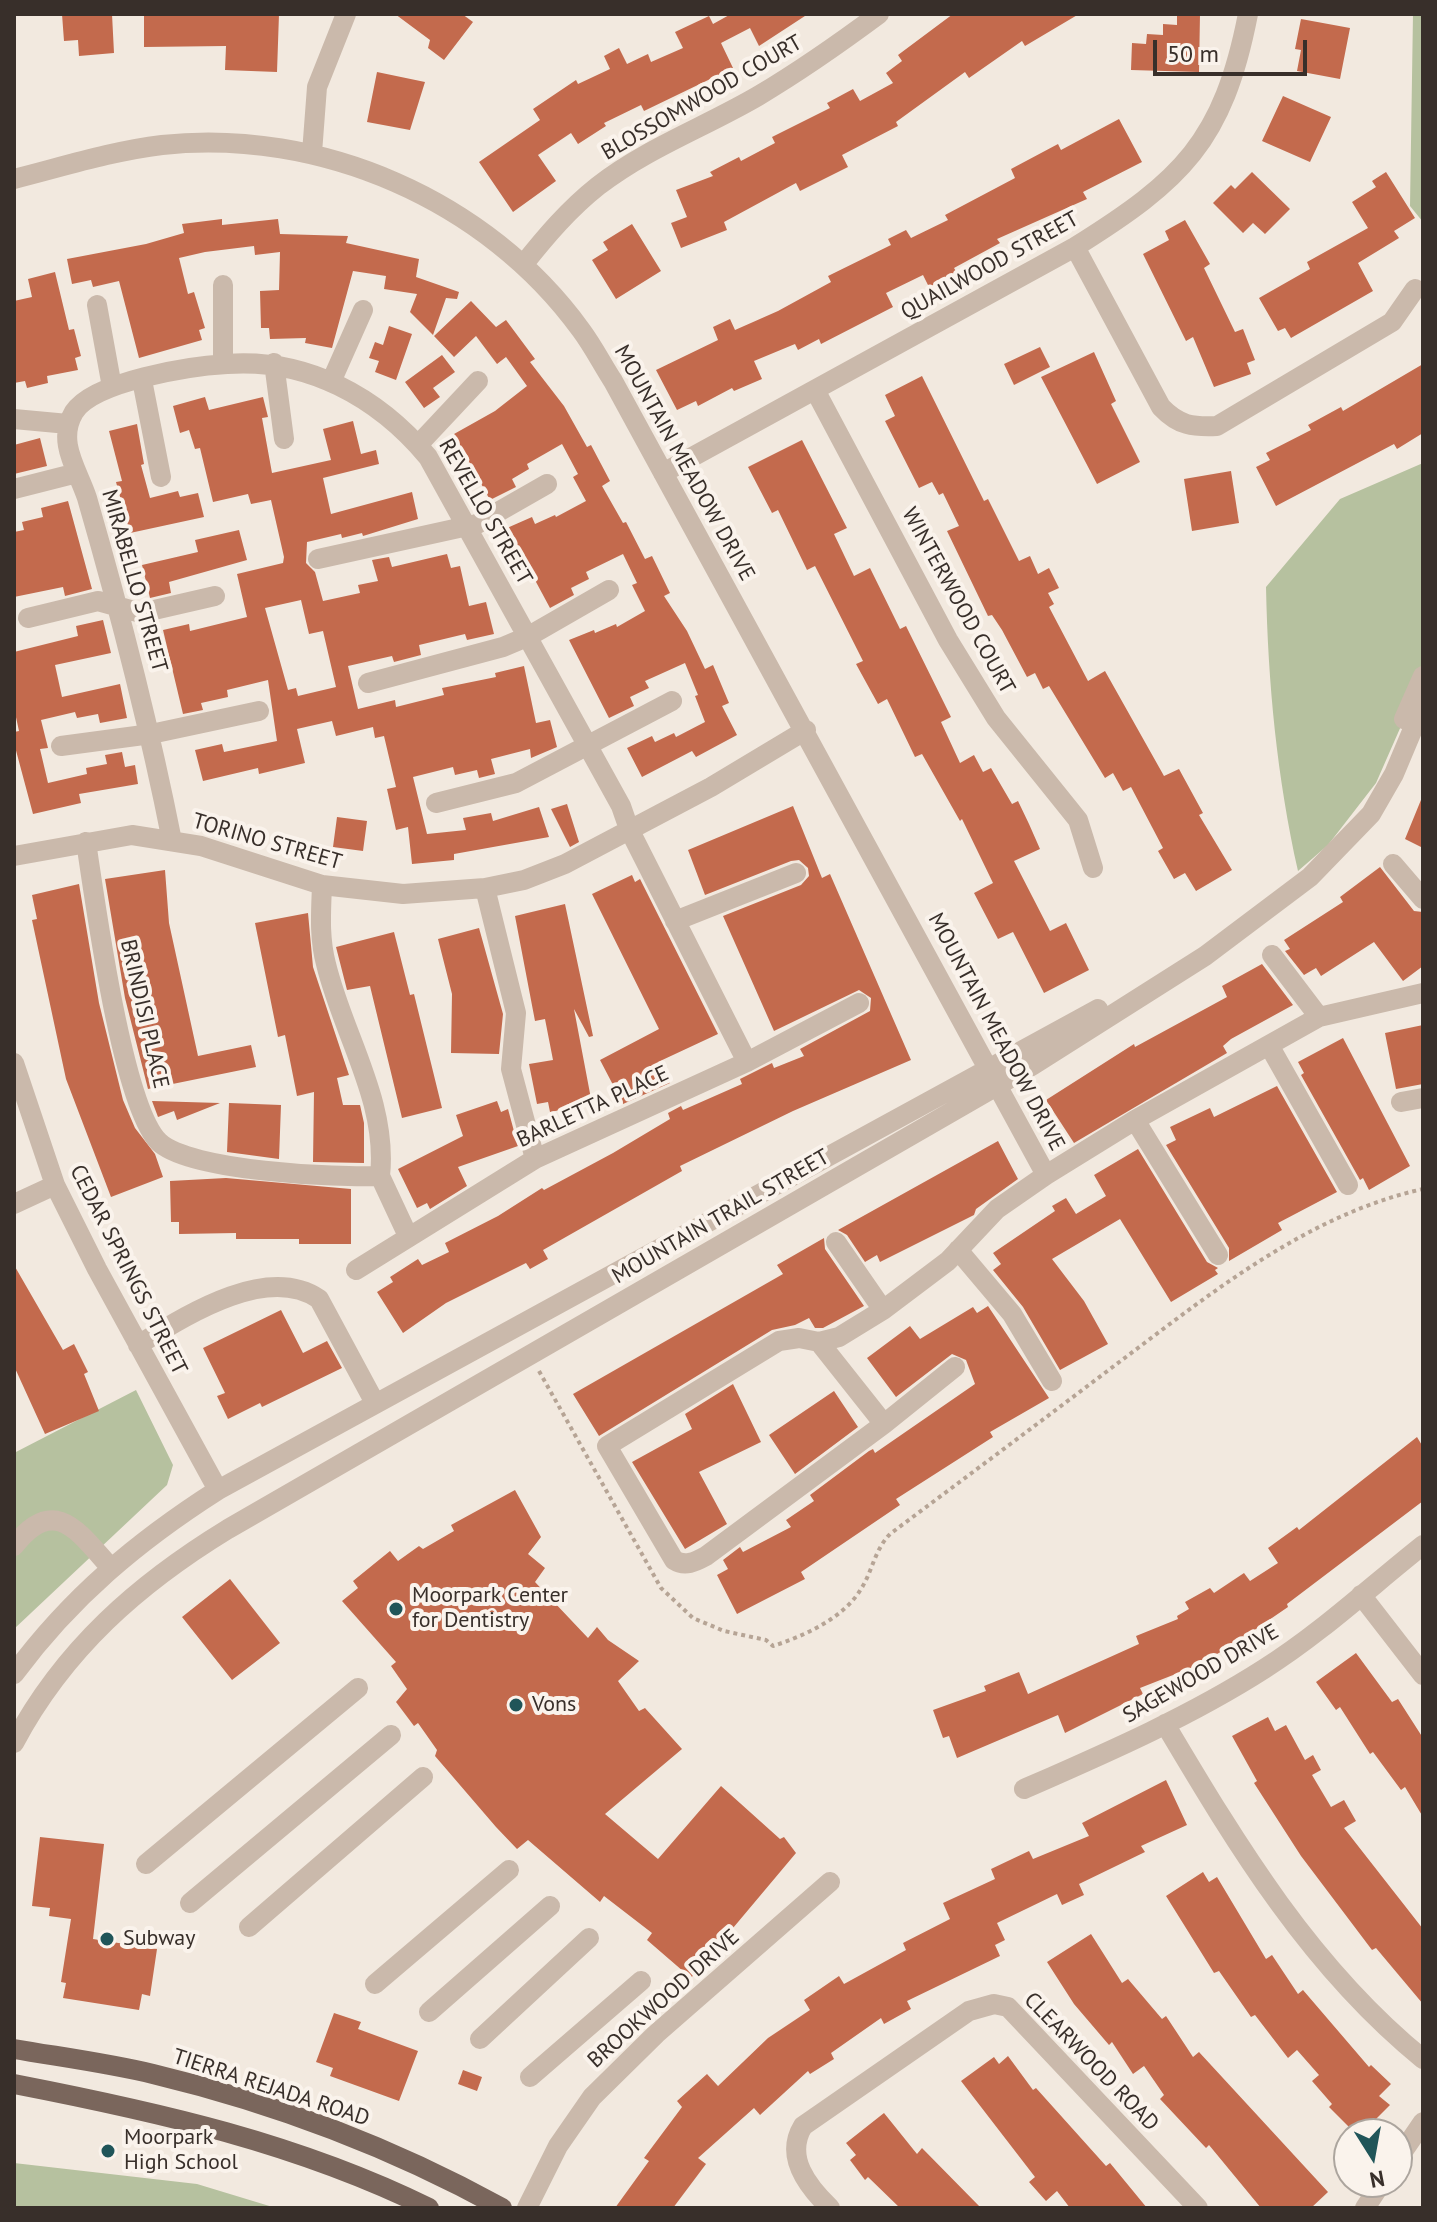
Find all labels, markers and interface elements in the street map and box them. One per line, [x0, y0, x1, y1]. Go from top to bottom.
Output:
scale bar [1157, 24, 1311, 74]
street label: BLOSSOMWOOD COURT [597, 30, 807, 166]
text: 50 m [1167, 38, 1219, 69]
street label: QUAILWOOD STREET [896, 206, 1084, 326]
street label: MOUNTAIN MEADOW DRIVE [608, 340, 760, 586]
street label: REVELLO STREET [433, 434, 537, 590]
street label: MIRABELLO STREET [95, 487, 173, 675]
street label: WINTERWOOD COURT [896, 503, 1020, 699]
street label: TORINO STREET [189, 808, 345, 876]
street label: MOUNTAIN MEADOW DRIVE [922, 909, 1070, 1155]
street label: BRINDISI PLACE [114, 937, 174, 1091]
street label: BARLETTA PLACE [513, 1060, 673, 1154]
street label: MOUNTAIN TRAIL STREET [608, 1144, 834, 1290]
street label: CEDAR SPRINGS STREET [64, 1161, 192, 1379]
place label: Moorpark Center for Dentistry [412, 1583, 568, 1634]
marker: Moorpark Center for Dentistry [387, 1600, 405, 1618]
street label: SAGEWOOD DRIVE [1118, 1619, 1284, 1729]
place label: Vons [532, 1692, 576, 1718]
marker: Vons [507, 1696, 525, 1714]
street label: BROOKWOOD DRIVE [583, 1924, 745, 2074]
place label: Subway [123, 1926, 196, 1952]
marker: Subway [98, 1930, 116, 1948]
street label: CLEARWOOD ROAD [1018, 1987, 1164, 2137]
street label: TIERRA REJADA ROAD [169, 2044, 373, 2132]
north arrow [1333, 2118, 1413, 2198]
place label: Moorpark High School [124, 2125, 238, 2176]
marker: Moorpark High School [99, 2142, 117, 2160]
text: N [1367, 2164, 1387, 2195]

